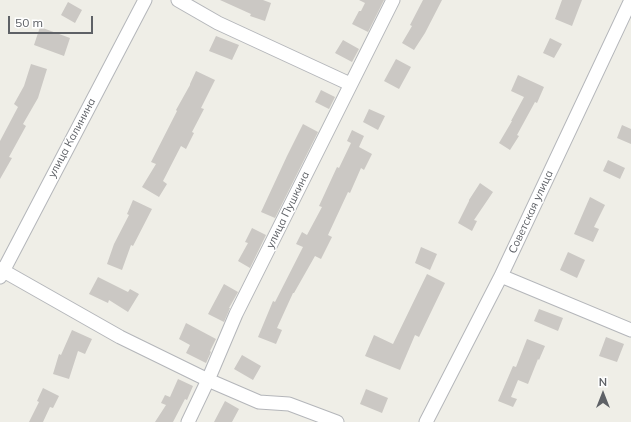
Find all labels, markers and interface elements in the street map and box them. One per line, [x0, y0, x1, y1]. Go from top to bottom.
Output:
scale bar [10, 8, 95, 34]
text: 50 m [15, 15, 43, 30]
street label: улица Калинина [45, 96, 99, 180]
street label: Советская улица [506, 168, 556, 256]
street label: улица Пушкина [264, 169, 312, 251]
north arrow [583, 374, 623, 414]
text: N [599, 375, 607, 389]

